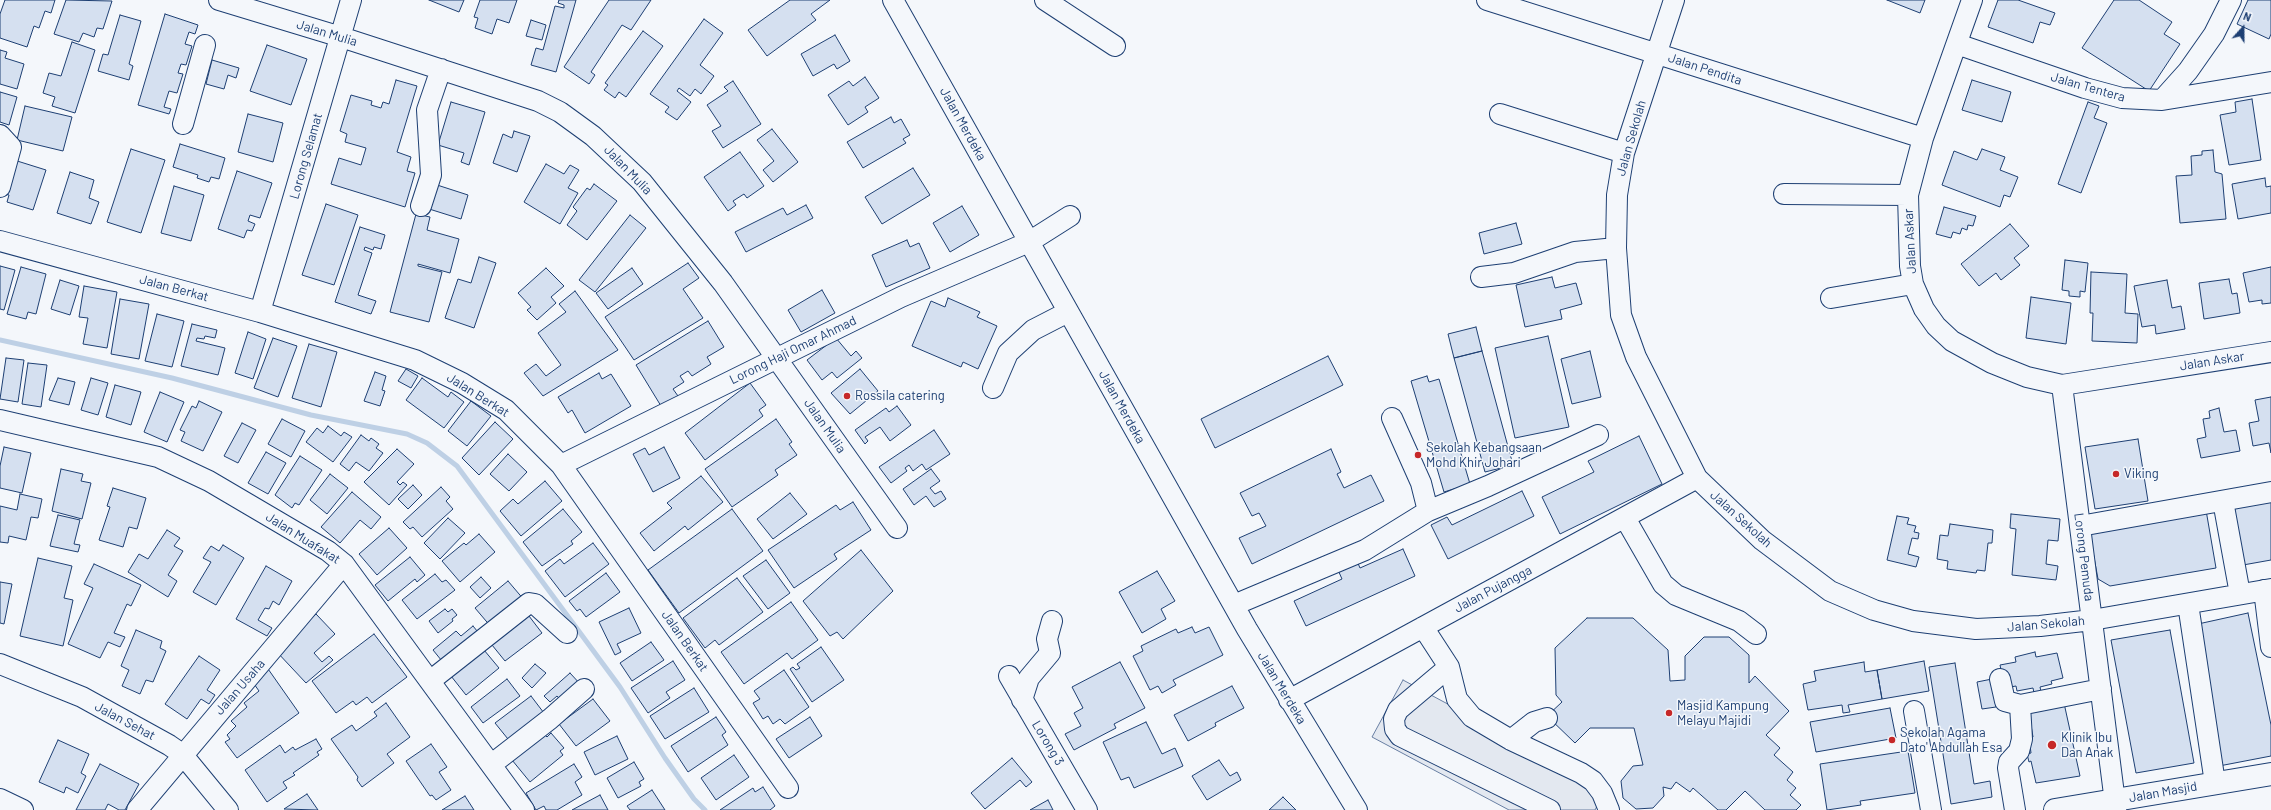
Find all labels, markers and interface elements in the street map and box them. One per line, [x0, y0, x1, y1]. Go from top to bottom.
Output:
north arrow [2223, 8, 2263, 48]
text: N [2242, 9, 2253, 24]
street label: Jalan Mulia [295, 16, 359, 50]
street label: Jalan Pendita [1666, 50, 1744, 88]
street label: Jalan Tentera [2049, 69, 2127, 105]
street label: Jalan Merdeka [936, 85, 990, 163]
street label: Jalan Sekolah [1613, 98, 1649, 178]
street label: Lorong Selamat [286, 111, 326, 201]
street label: Jalan Mulia [601, 142, 655, 198]
street label: Jalan Askar [1901, 208, 1919, 274]
street label: Jalan Berkat [138, 271, 210, 305]
street label: Lorong Haji Omar Ahmad [727, 312, 859, 388]
street label: Jalan Askar [2179, 348, 2245, 374]
street label: Jalan Merdeka [1095, 368, 1149, 446]
street label: Jalan Berkat [444, 370, 512, 420]
place label: Rossila catering [855, 388, 945, 404]
marker: Rossila catering [842, 391, 852, 401]
street label: Jalan Mulia [801, 396, 849, 456]
place label: Sekolah Kebangsaan Mohd Khir Johari [1426, 440, 1542, 471]
marker: Sekolah Kebangsaan Mohd Khir Johari [1413, 450, 1423, 460]
place label: Viking [2124, 466, 2159, 482]
marker: Viking [2111, 469, 2121, 479]
street label: Jalan Sekolah [1707, 487, 1775, 551]
street label: Jalan Muafakat [263, 509, 343, 567]
street label: Lorong Pemuda [2071, 512, 2097, 602]
street label: Jalan Pujangga [1452, 562, 1534, 616]
street label: Jalan Berkat [658, 607, 712, 675]
street label: Jalan Sekolah [2007, 613, 2085, 635]
street label: Jalan Merdeka [1254, 649, 1310, 727]
street label: Jalan Usaha [212, 656, 268, 718]
place label: Masjid Kampung Melayu Majidi [1677, 698, 1769, 729]
street label: Jalan Sehat [92, 699, 158, 743]
marker: Masjid Kampung Melayu Majidi [1664, 708, 1674, 718]
street label: Lorong 3 [1029, 718, 1067, 768]
place label: Sekolah Agama Dato' Abdullah Esa [1900, 725, 2002, 756]
place label: Klinik Ibu Dan Anak [2061, 730, 2113, 761]
marker: Sekolah Agama Dato' Abdullah Esa [1887, 735, 1897, 745]
marker: Klinik Ibu Dan Anak [2046, 739, 2058, 751]
street label: Jalan Masjid [2128, 778, 2198, 806]

